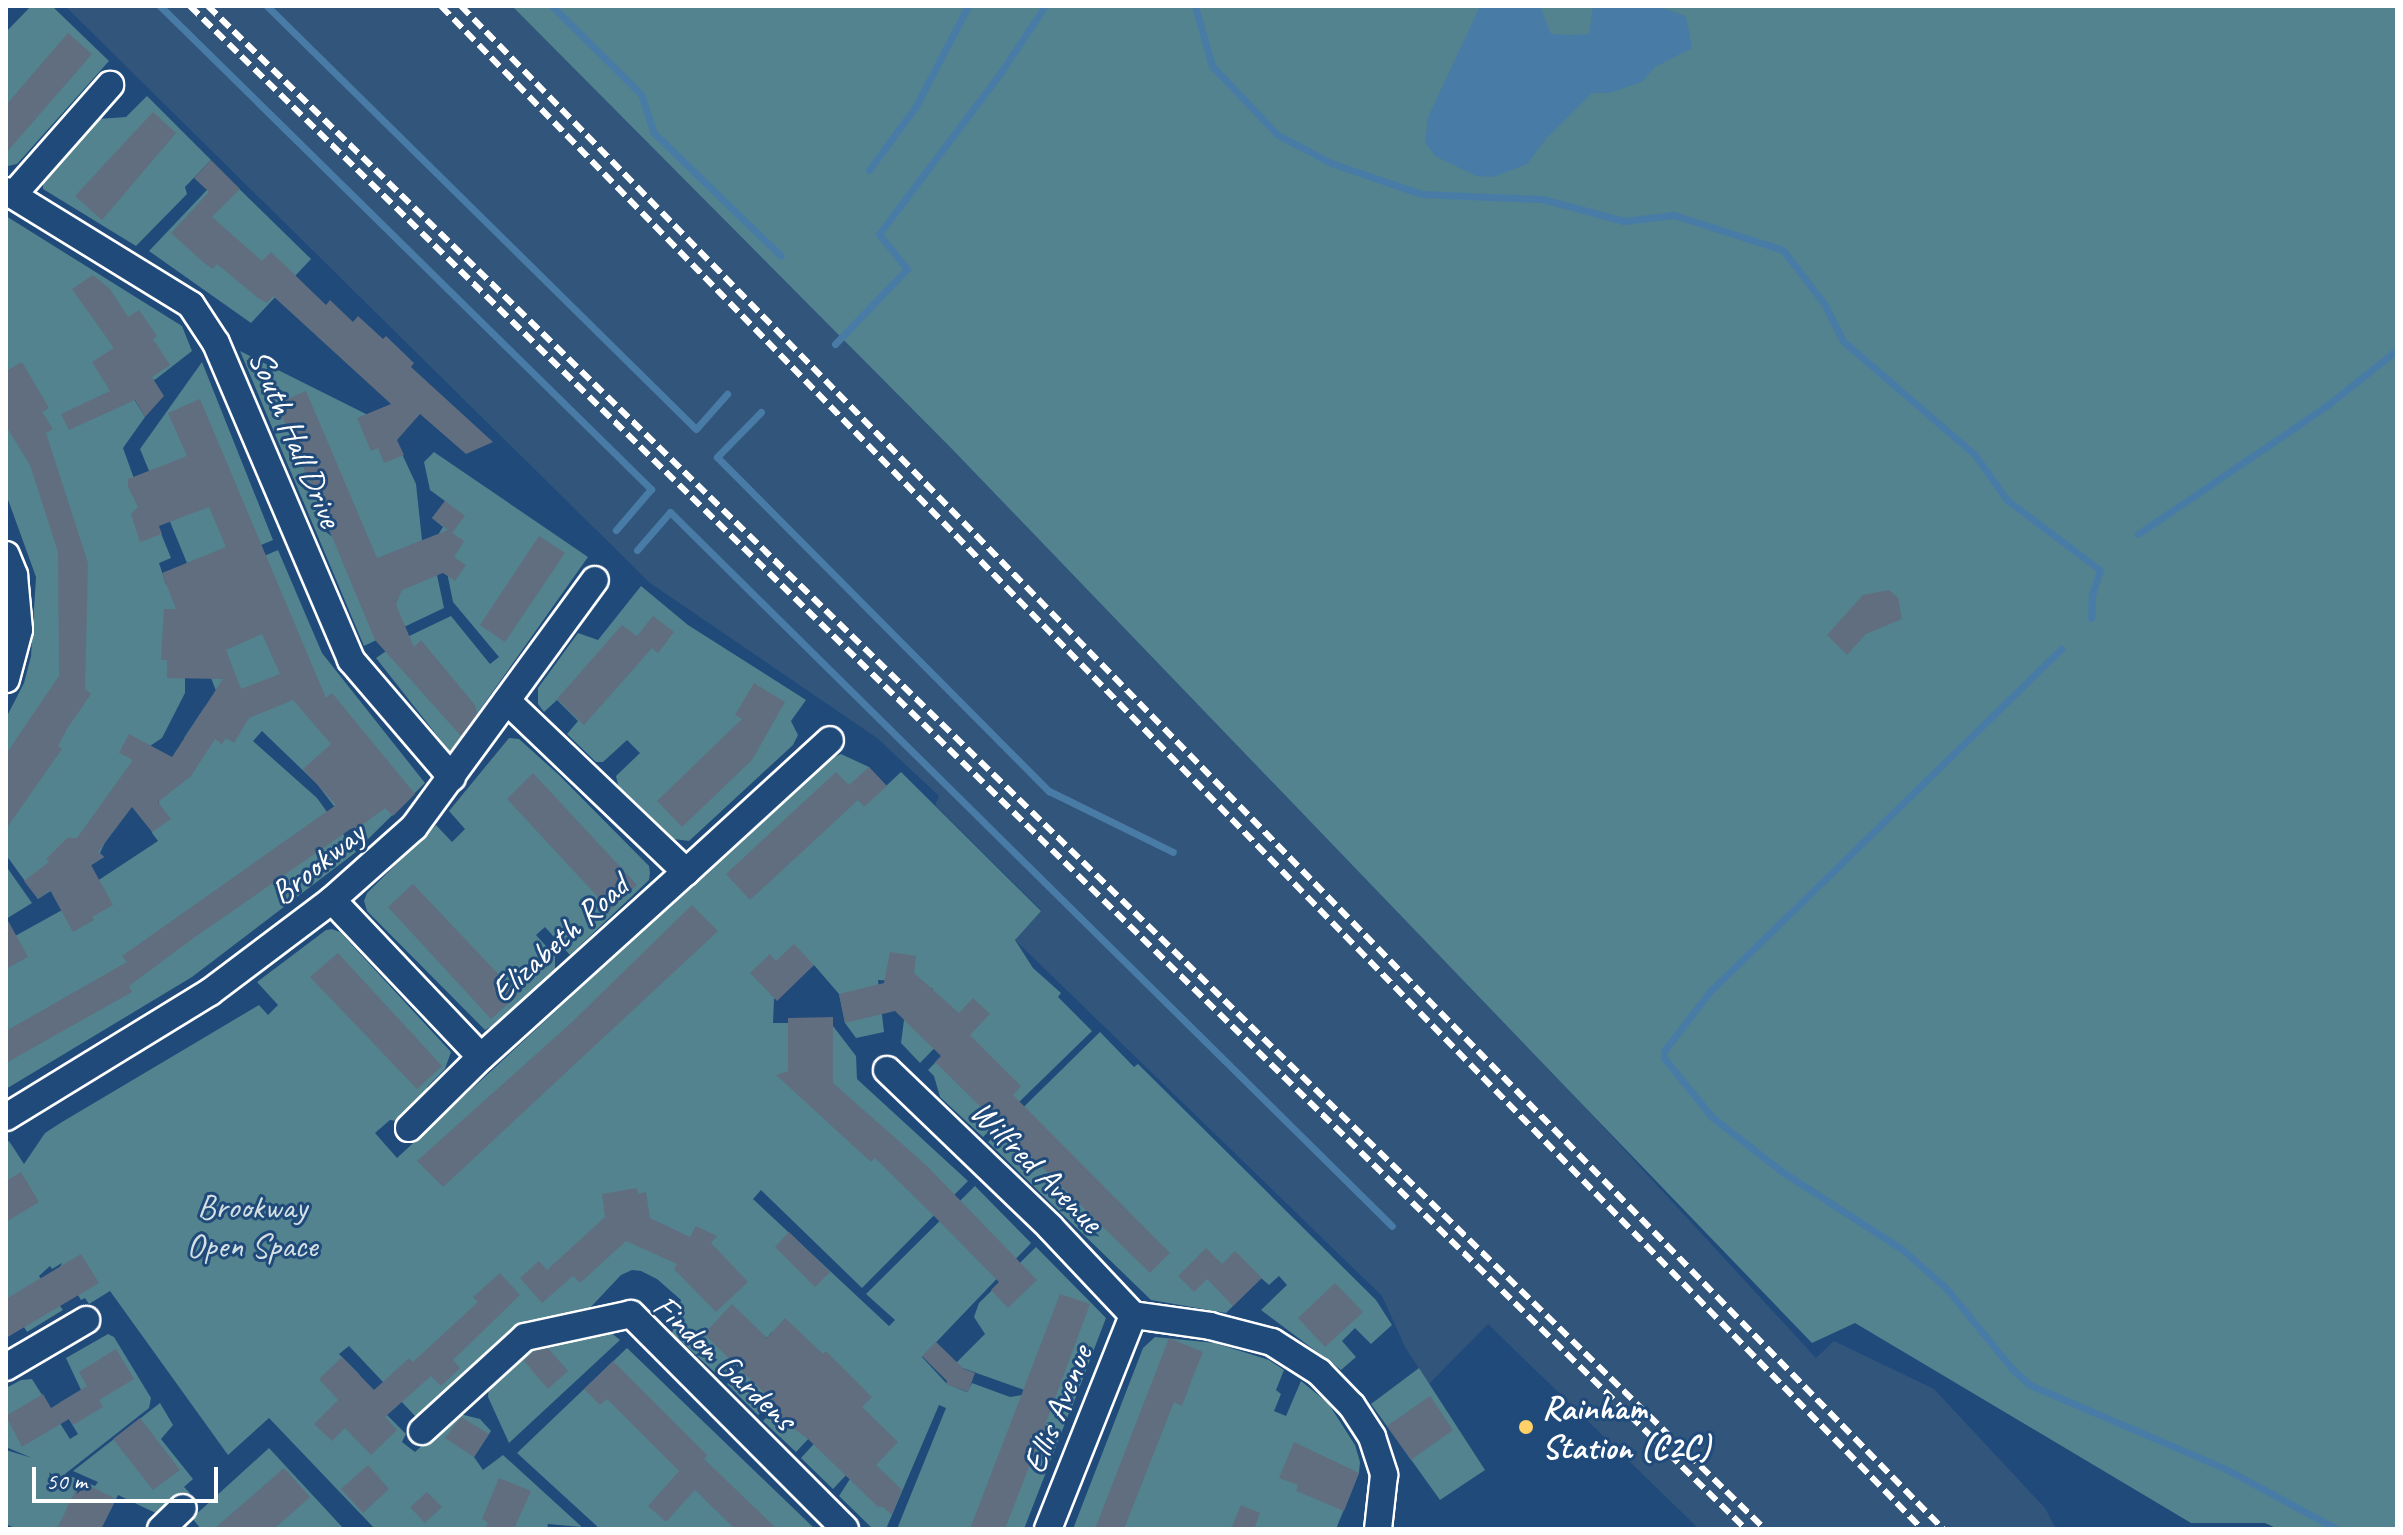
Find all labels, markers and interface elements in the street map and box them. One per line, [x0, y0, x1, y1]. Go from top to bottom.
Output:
street label: South Hall Drive [240, 342, 352, 534]
street label: Brookway [262, 813, 372, 913]
street label: Elizabeth Road [481, 865, 637, 1011]
street label: Wilfred Avenue [962, 1091, 1112, 1241]
park label: Brookway Open Space [186, 1186, 318, 1266]
street label: Findon Gardens [645, 1285, 805, 1439]
street label: Ellis Avenue [1013, 1339, 1101, 1479]
place label: Rainham Station (C2C) [1542, 1387, 1710, 1466]
marker: Rainham Station (C2C) [1517, 1418, 1535, 1436]
scale bar [36, 1451, 222, 1501]
text: 50 m [46, 1466, 87, 1496]

